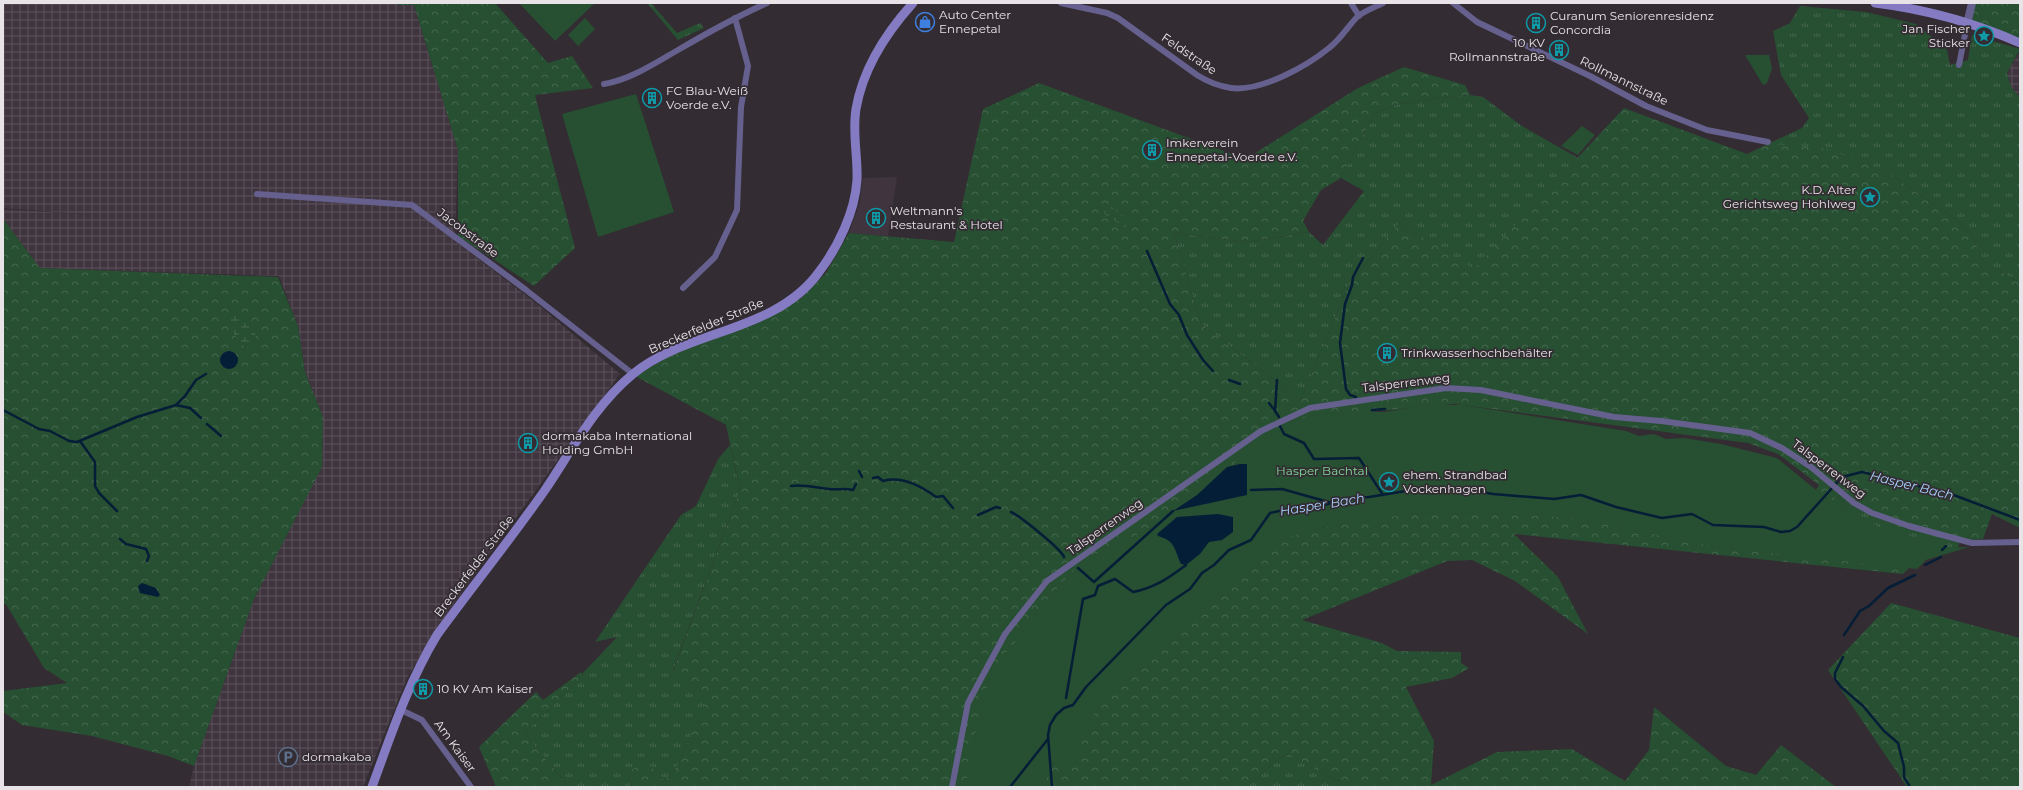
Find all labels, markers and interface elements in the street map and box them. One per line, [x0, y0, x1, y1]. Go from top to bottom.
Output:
place label: Auto Center Ennepetal [939, 7, 1011, 36]
place label: Curanum Seniorenresidenz Concordia [1550, 8, 1714, 37]
shop icon: Auto Center Ennepetal [914, 11, 936, 33]
building icon: Curanum Seniorenresidenz Concordia [1525, 12, 1547, 34]
place label: Jan Fischer Sticker [1901, 21, 1970, 50]
place icon: Jan Fischer Sticker [1973, 25, 1995, 47]
street label: Feldstraße [1159, 30, 1220, 78]
place label: 10 KV Rollmannstraße [1449, 35, 1546, 64]
building icon: 10 KV Rollmannstraße [1548, 39, 1570, 61]
street label: Rollmannstraße [1578, 53, 1671, 108]
place label: FC Blau-Weiß Voerde e.V. [666, 83, 748, 112]
building icon: FC Blau-Weiß Voerde e.V. [641, 87, 663, 109]
place label: Imkerverein Ennepetal-Voerde e.V. [1166, 135, 1298, 164]
building icon: Imkerverein Ennepetal-Voerde e.V. [1141, 139, 1163, 161]
place label: K.D. Alter Gerichtsweg Hohlweg [1723, 182, 1856, 211]
place icon: K.D. Alter Gerichtsweg Hohlweg [1859, 186, 1881, 208]
place label: Weltmann's Restaurant & Hotel [890, 203, 1003, 232]
street label: Jacobstraße [434, 204, 502, 261]
building icon: Weltmann's Restaurant & Hotel [865, 207, 887, 229]
street label: Breckerfelder Straße [646, 295, 765, 357]
building icon: Trinkwasserhochbehälter [1376, 342, 1398, 364]
place label: Trinkwasserhochbehälter [1401, 345, 1553, 360]
street label: Talsperrenweg [1361, 370, 1451, 395]
place label: dormakaba International Holding GmbH [542, 428, 692, 457]
building icon: dormakaba International Holding GmbH [517, 432, 539, 454]
street label: Talsperrenweg [1789, 436, 1869, 501]
park label: Hasper Bachtal [1276, 463, 1368, 478]
place label: ehem. Strandbad Vockenhagen [1403, 467, 1507, 496]
water label: Hasper Bach [1869, 467, 1955, 503]
place icon: ehem. Strandbad Vockenhagen [1378, 471, 1400, 493]
water label: Hasper Bach [1278, 489, 1366, 519]
street label: Talsperrenweg [1064, 495, 1145, 558]
street label: Breckerfelder Straße [431, 512, 517, 619]
building icon: 10 KV Am Kaiser [412, 678, 434, 700]
place label: 10 KV Am Kaiser [437, 681, 533, 696]
street label: Am Kaiser [431, 717, 480, 775]
parking icon: dormakaba [277, 746, 299, 768]
place label: dormakaba [302, 749, 372, 764]

